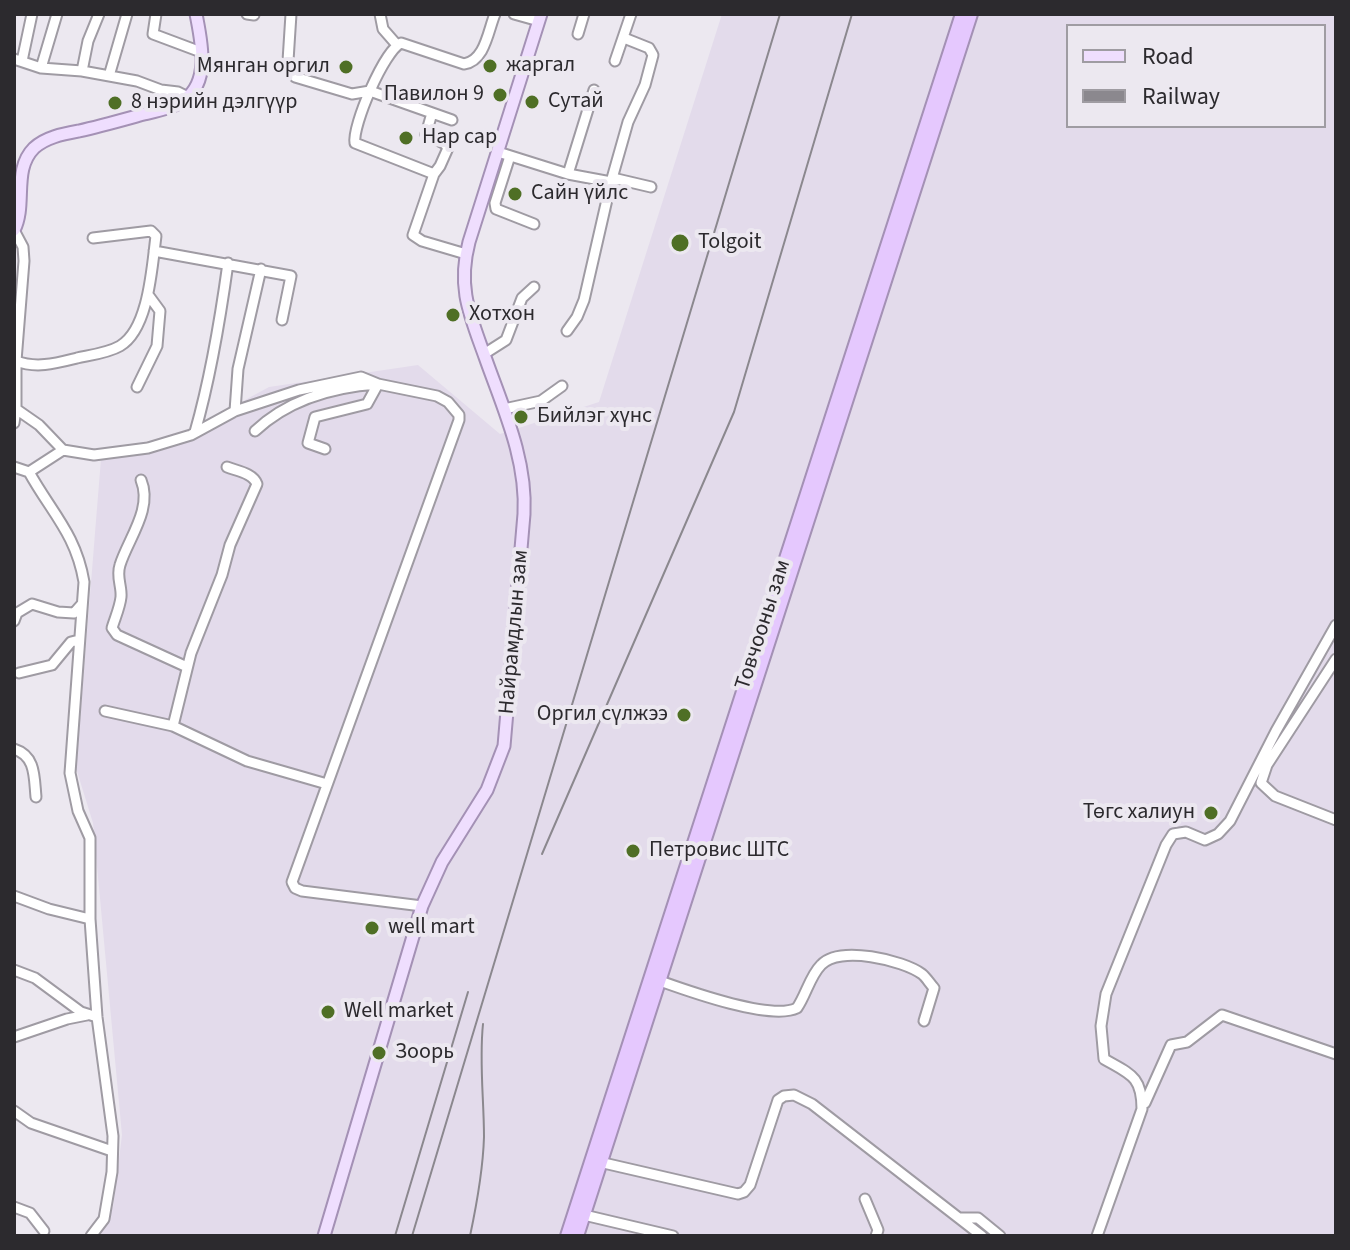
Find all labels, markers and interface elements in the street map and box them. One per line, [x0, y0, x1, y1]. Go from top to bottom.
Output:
legend [1066, 24, 1326, 128]
text: Road [1142, 39, 1194, 74]
place label: жаргал [506, 53, 575, 79]
place label: Мянган оргил [197, 54, 330, 80]
marker: жаргал [481, 57, 499, 75]
marker: Мянган оргил [337, 58, 355, 76]
text: Railway [1142, 79, 1220, 114]
place label: Павилон 9 [384, 82, 484, 108]
marker: Павилон 9 [491, 86, 509, 104]
place label: Сутай [548, 89, 604, 115]
place label: 8 нэрийн дэлгүүр [131, 90, 298, 116]
marker: Сутай [523, 93, 541, 111]
marker: 8 нэрийн дэлгүүр [106, 94, 124, 112]
place label: Нар сар [422, 125, 497, 151]
marker: Нар сар [397, 129, 415, 147]
place label: Сайн үйлс [531, 181, 628, 207]
marker: Сайн үйлс [506, 185, 524, 203]
place label: Tolgoit [698, 230, 761, 256]
marker: Tolgoit [669, 232, 691, 254]
place label: Хотхон [469, 302, 535, 328]
marker: Хотхон [444, 306, 462, 324]
place label: Бийлэг хүнс [537, 404, 652, 430]
marker: Бийлэг хүнс [512, 408, 530, 426]
street label: Найрамдлын зам [495, 549, 535, 715]
street label: Товчооны зам [731, 557, 797, 693]
place label: Оргил сүлжээ [537, 702, 668, 728]
marker: Оргил сүлжээ [675, 706, 693, 724]
place label: Төгс халиун [1083, 800, 1195, 826]
marker: Төгс халиун [1202, 804, 1220, 822]
place label: Петровис ШТС [649, 838, 789, 864]
marker: Петровис ШТС [624, 842, 642, 860]
place label: well mart [388, 915, 475, 941]
marker: well mart [363, 919, 381, 937]
place label: Well market [344, 999, 453, 1025]
marker: Well market [319, 1003, 337, 1021]
place label: Зоорь [395, 1040, 454, 1066]
marker: Зоорь [370, 1044, 388, 1062]

